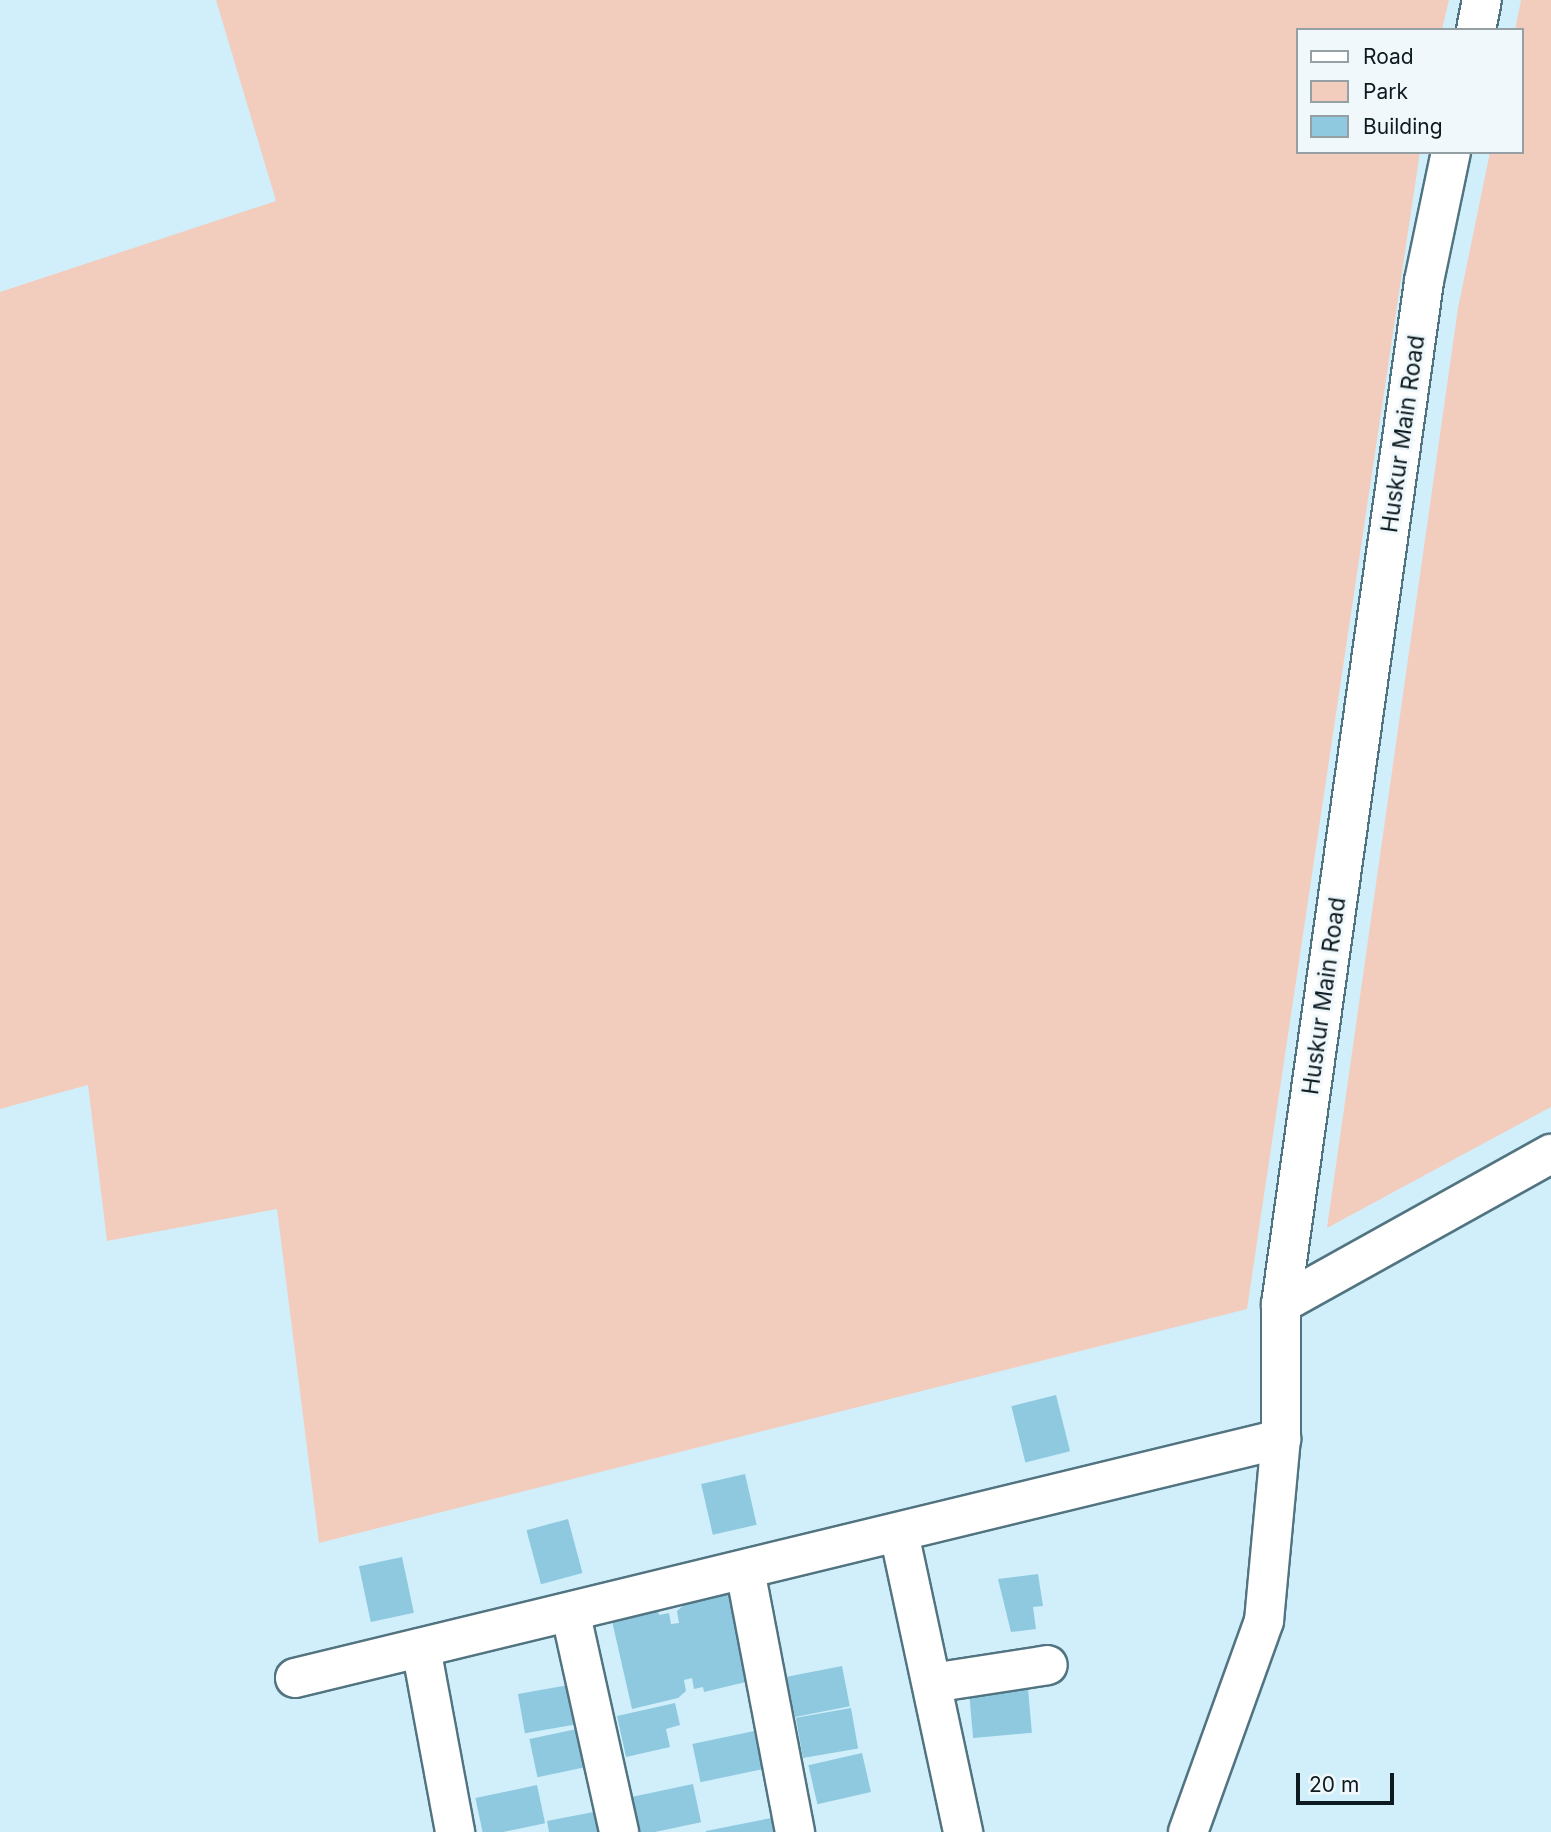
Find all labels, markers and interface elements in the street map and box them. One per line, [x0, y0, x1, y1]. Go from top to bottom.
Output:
legend [1296, 28, 1523, 154]
text: Road [1363, 44, 1414, 69]
text: Park [1363, 79, 1408, 104]
text: Building [1363, 114, 1443, 139]
street label: Huskur Main Road [1375, 334, 1431, 534]
street label: Huskur Main Road [1296, 896, 1352, 1096]
scale bar [1299, 1758, 1397, 1802]
text: 20 m [1309, 1772, 1359, 1797]

